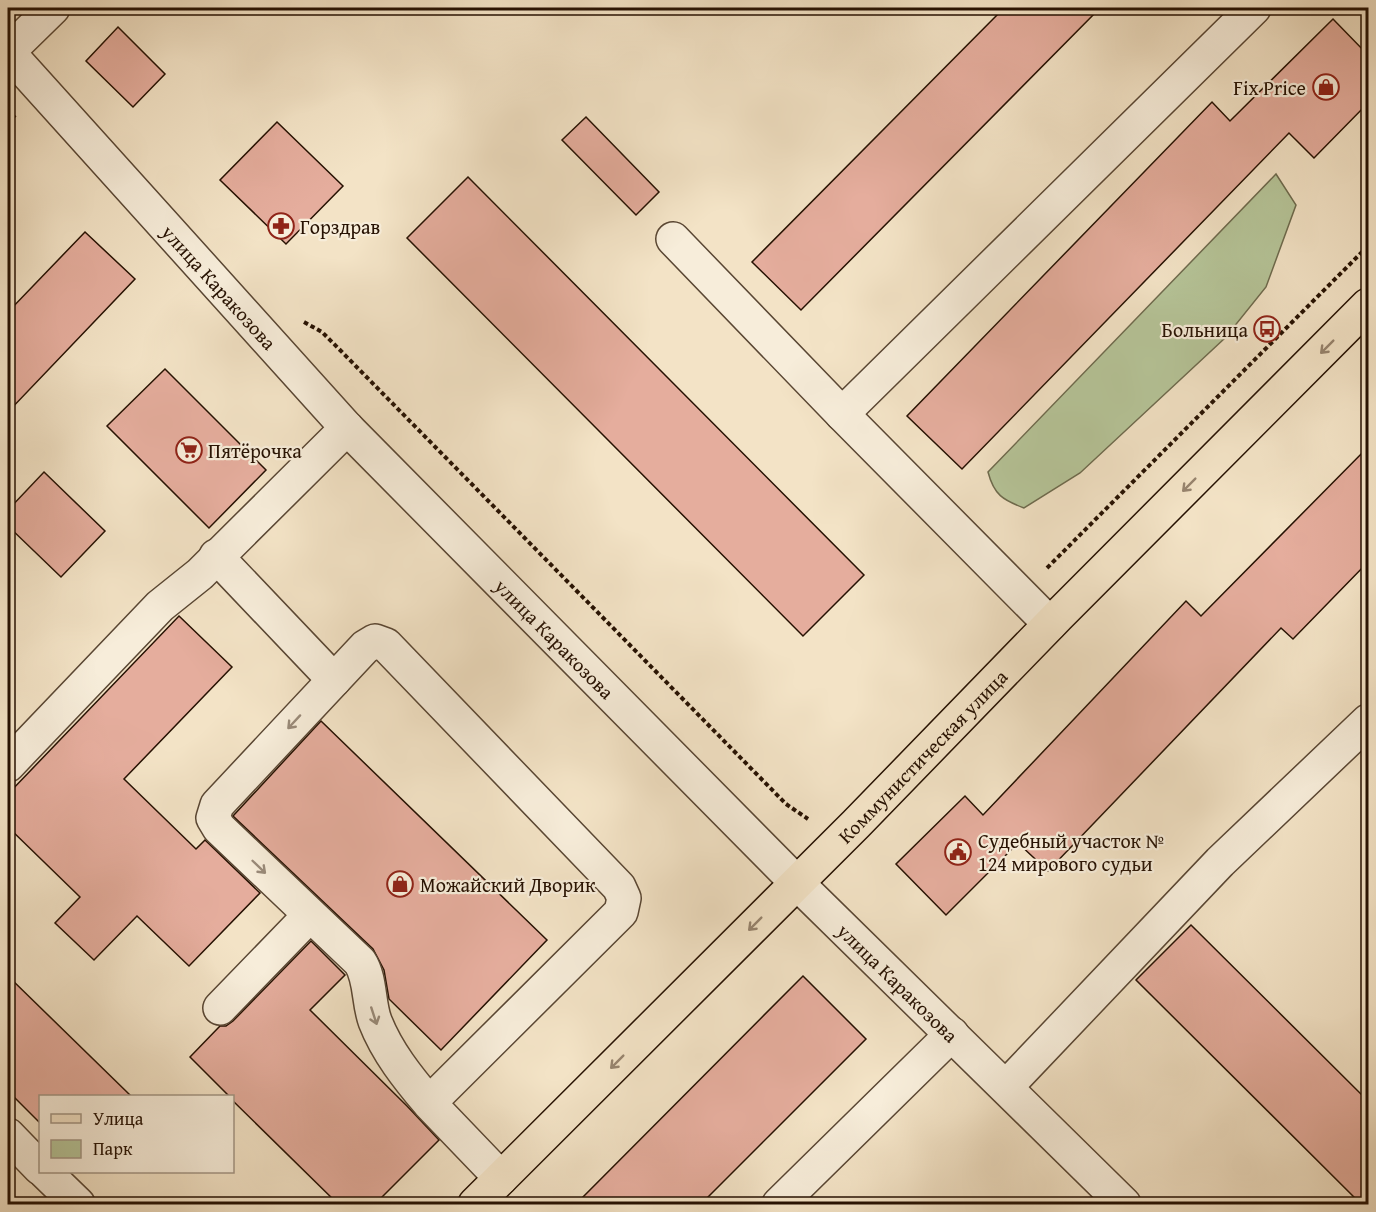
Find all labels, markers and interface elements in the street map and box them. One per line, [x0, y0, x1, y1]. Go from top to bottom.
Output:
shop icon: Fix Price [1311, 72, 1341, 102]
place label: Fix Price [1233, 73, 1306, 102]
pharmacy icon: Горздрав [266, 211, 296, 241]
place label: Горздрав [300, 212, 380, 241]
street label: улица Каракозова [155, 217, 284, 356]
bus stop icon: Больница [1252, 314, 1282, 344]
place label: Больница [1162, 315, 1248, 344]
one-way arrow [1320, 339, 1335, 354]
supermarket icon: Пятёрочка [174, 435, 204, 465]
place label: Пятёрочка [208, 436, 302, 465]
one-way arrow [1182, 477, 1197, 492]
street label: улица Каракозова [488, 571, 622, 705]
street label: Коммунистическая улица [831, 662, 1014, 849]
one-way arrow [287, 715, 302, 730]
place label: Судебный участок № 124 мирового судьи [978, 826, 1164, 878]
public building icon: Судебный участок № 124 мирового судьи [943, 837, 973, 867]
one-way arrow [252, 859, 267, 874]
shop icon: Можайский Дворик [385, 869, 415, 899]
place label: Можайский Дворик [420, 870, 596, 899]
street label: улица Каракозова [830, 915, 966, 1049]
one-way arrow [748, 916, 763, 931]
one-way arrow [370, 1006, 381, 1025]
one-way arrow [610, 1054, 625, 1069]
legend [39, 1095, 234, 1173]
text: Улица [93, 1105, 144, 1132]
text: Парк [93, 1135, 133, 1162]

